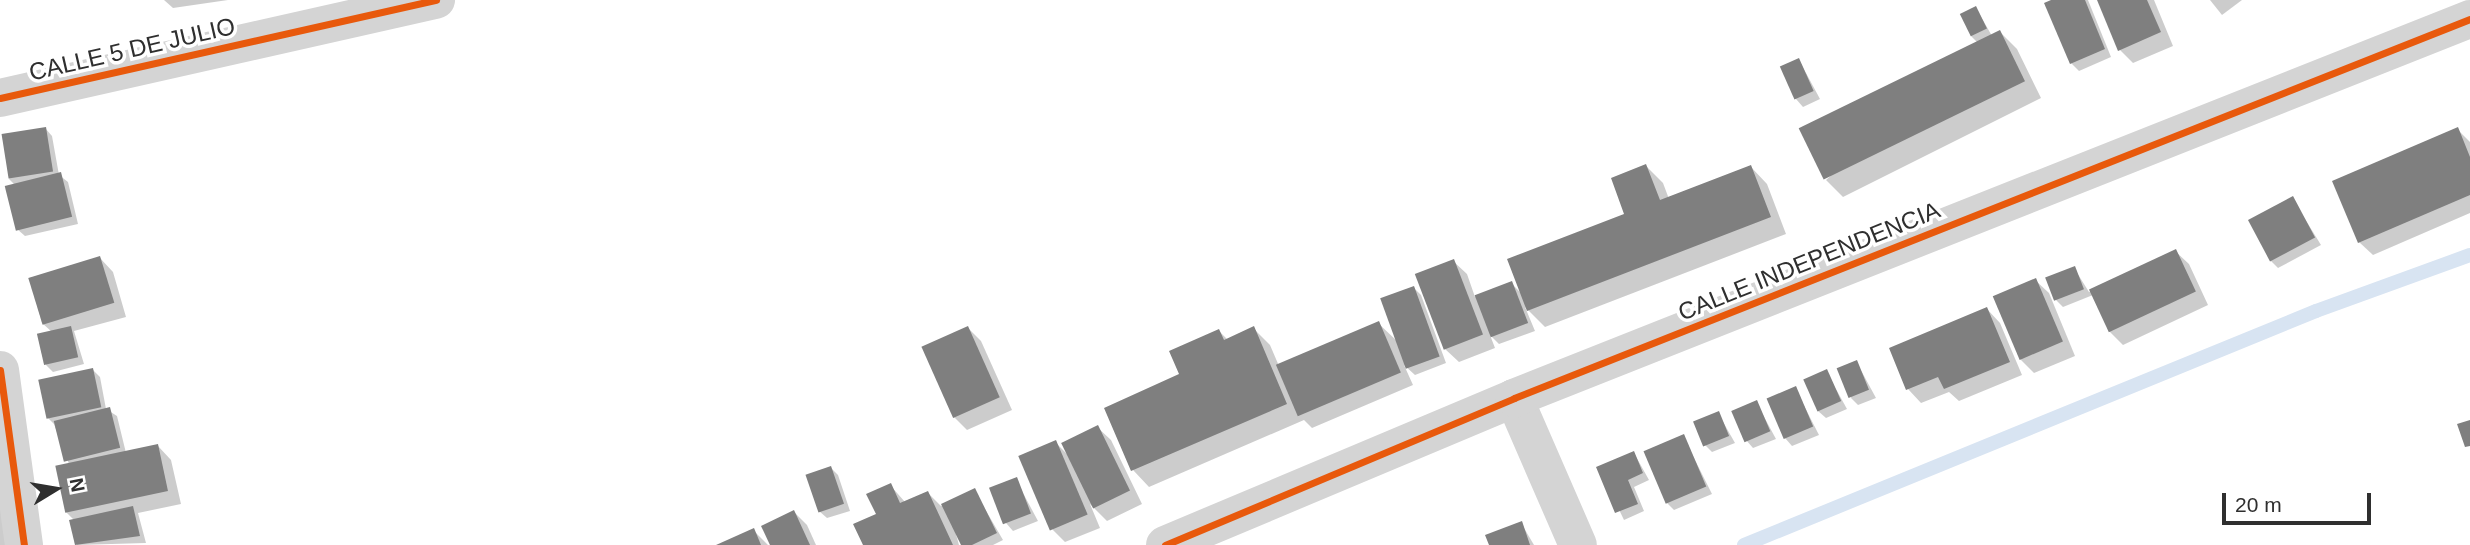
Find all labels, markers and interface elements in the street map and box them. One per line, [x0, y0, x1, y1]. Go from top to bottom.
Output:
street label: CALLE 5 DE JULIO [26, 11, 238, 87]
street label: CALLE INDEPENDENCIA [1674, 195, 1944, 327]
north arrow [21, 454, 91, 524]
text: N [65, 476, 89, 494]
scale bar [2225, 478, 2374, 522]
text: 20 m [2235, 493, 2282, 516]

